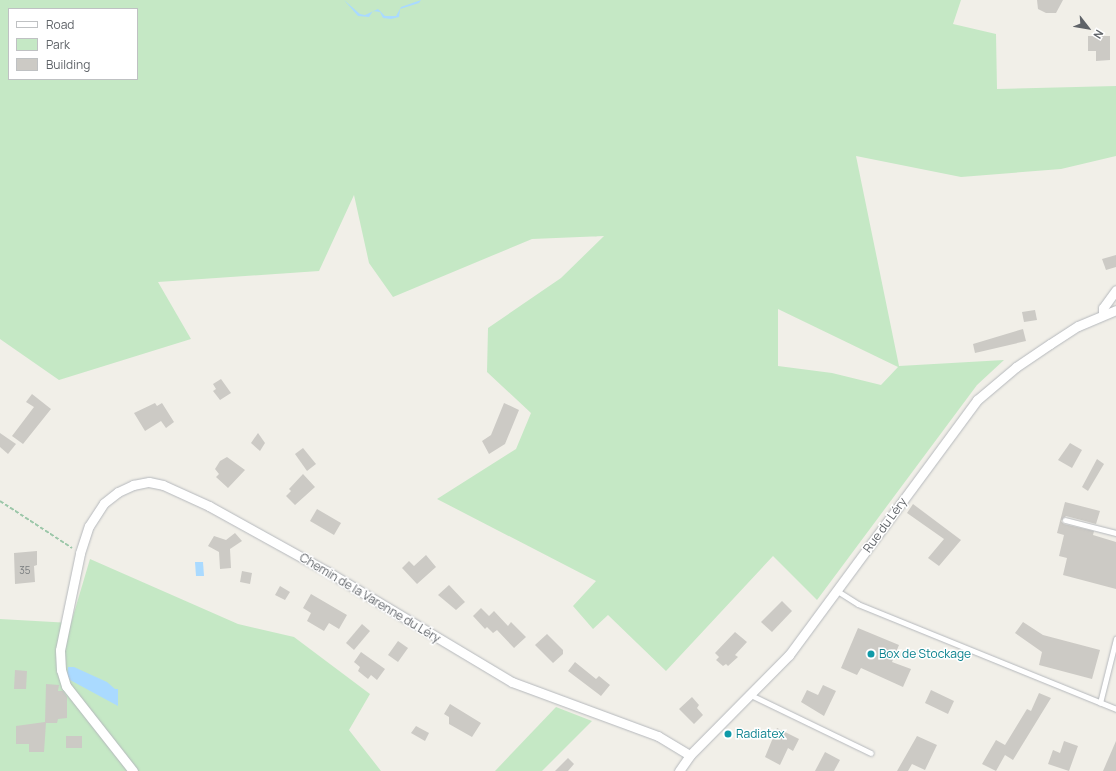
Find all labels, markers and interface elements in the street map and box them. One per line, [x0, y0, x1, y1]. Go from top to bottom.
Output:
legend [8, 8, 138, 80]
north arrow [1068, 8, 1108, 48]
text: Road [46, 16, 74, 33]
text: N [1090, 27, 1107, 42]
text: Park [46, 36, 70, 53]
text: Building [46, 56, 90, 73]
street label: Rue du Léry [860, 495, 910, 555]
street label: Chemin de la Varenne du Léry [297, 550, 443, 646]
house number: 35 [19, 565, 31, 577]
place label: Box de Stockage [879, 647, 971, 661]
marker: Box de Stockage [866, 649, 876, 659]
place label: Radiatex [736, 727, 784, 741]
marker: Radiatex [723, 729, 733, 739]

